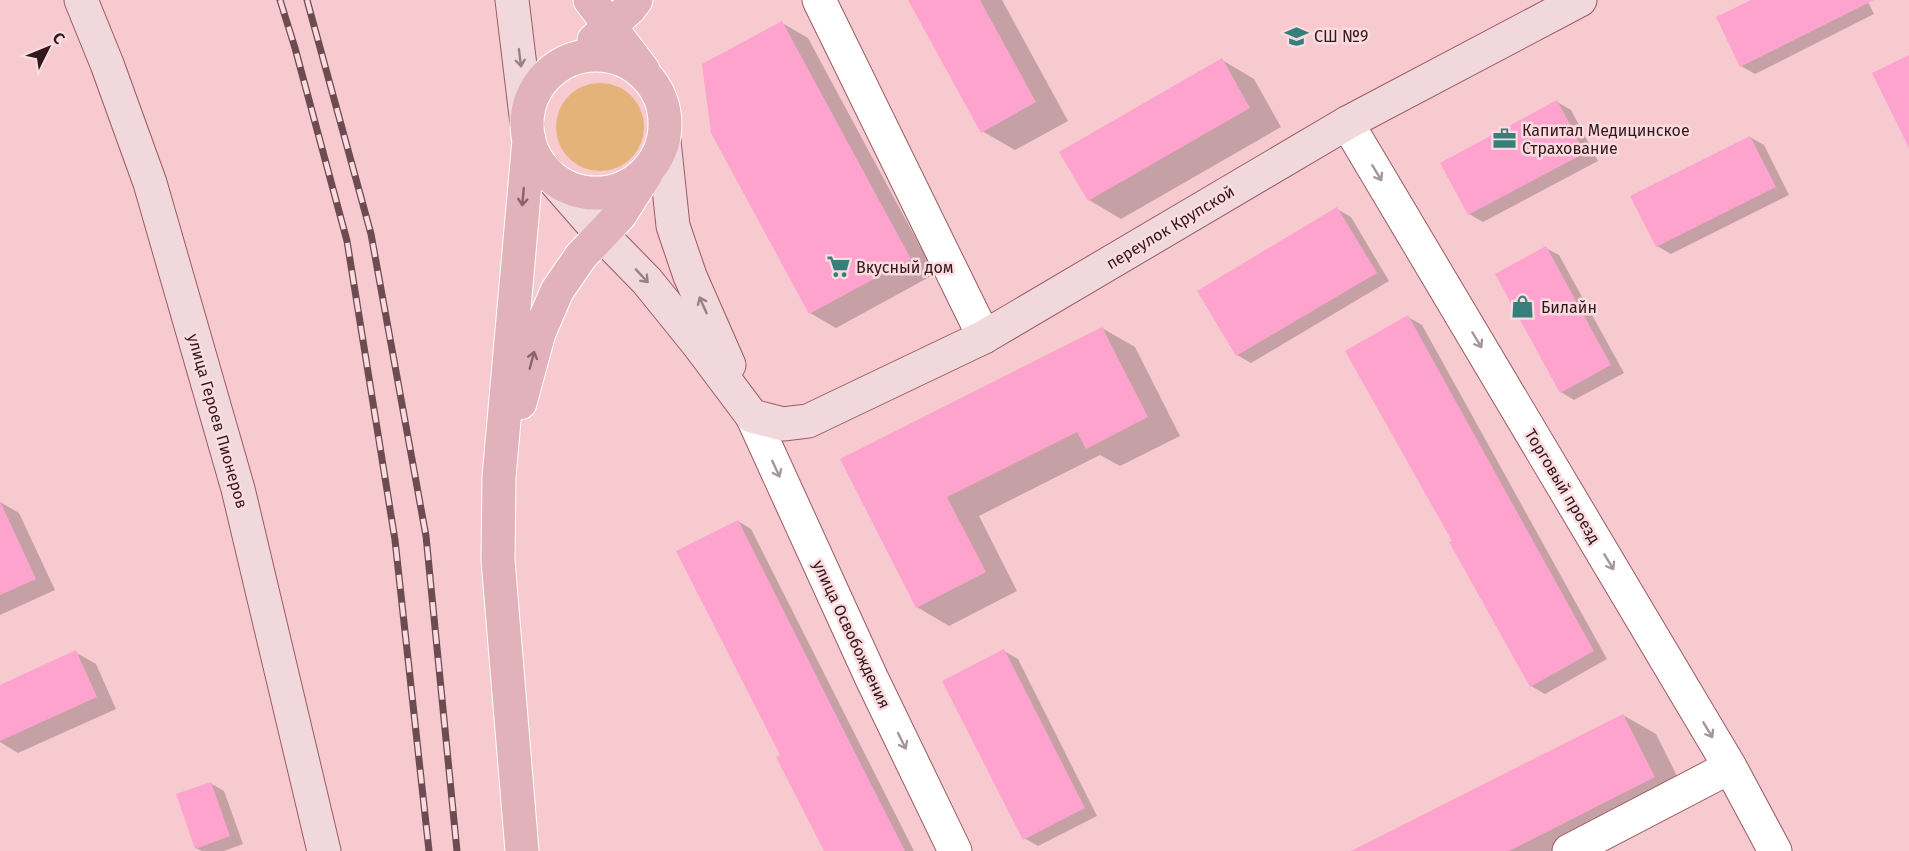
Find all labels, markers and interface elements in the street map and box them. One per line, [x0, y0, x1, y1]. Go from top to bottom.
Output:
north arrow [18, 18, 78, 78]
school or university icon: СШ №9 [1283, 23, 1309, 49]
place label: СШ №9 [1314, 27, 1368, 46]
text: С [49, 28, 69, 49]
one-way arrow [514, 48, 525, 67]
place label: Капитал Медицинское Страхование [1522, 121, 1690, 158]
office icon: Капитал Медицинское Страхование [1491, 126, 1517, 152]
one-way arrow [1372, 164, 1384, 181]
street label: переулок Крупской [1103, 182, 1238, 273]
one-way arrow [517, 187, 528, 207]
supermarket icon: Вкусный дом [825, 254, 851, 280]
place label: Вкусный дом [856, 258, 954, 277]
one-way arrow [635, 269, 649, 284]
shop icon: Билайн [1510, 294, 1536, 320]
one-way arrow [696, 296, 708, 314]
place label: Билайн [1541, 298, 1597, 317]
one-way arrow [1471, 331, 1483, 348]
street label: улица Героев Пионеров [183, 332, 252, 511]
one-way arrow [527, 351, 538, 370]
street label: Торговый проезд [1521, 426, 1604, 547]
one-way arrow [771, 460, 782, 478]
one-way arrow [1603, 553, 1615, 570]
street label: улица Освобождения [809, 557, 894, 711]
one-way arrow [1703, 721, 1715, 738]
one-way arrow [896, 732, 908, 750]

